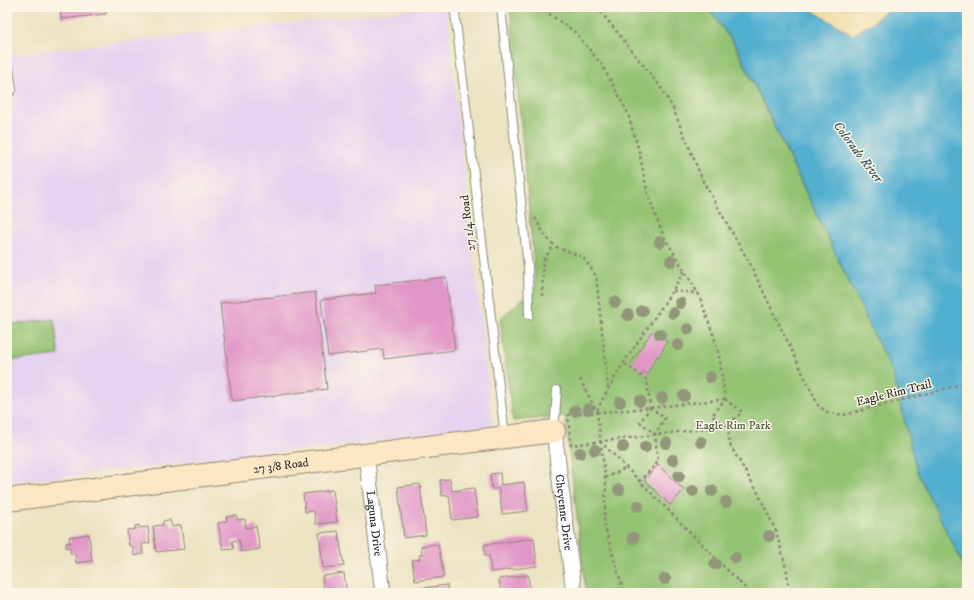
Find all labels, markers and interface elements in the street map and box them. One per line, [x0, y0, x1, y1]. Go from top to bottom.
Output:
water label: Colorado River [830, 118, 887, 187]
street label: 27 1/4 Road [457, 194, 479, 252]
street label: Eagle Rim Trail [855, 376, 934, 410]
park label: Eagle Rim Park [695, 418, 771, 433]
street label: 27 3/8 Road [252, 455, 309, 476]
street label: Cheyenne Drive [552, 473, 576, 551]
street label: Laguna Drive [363, 490, 386, 557]

